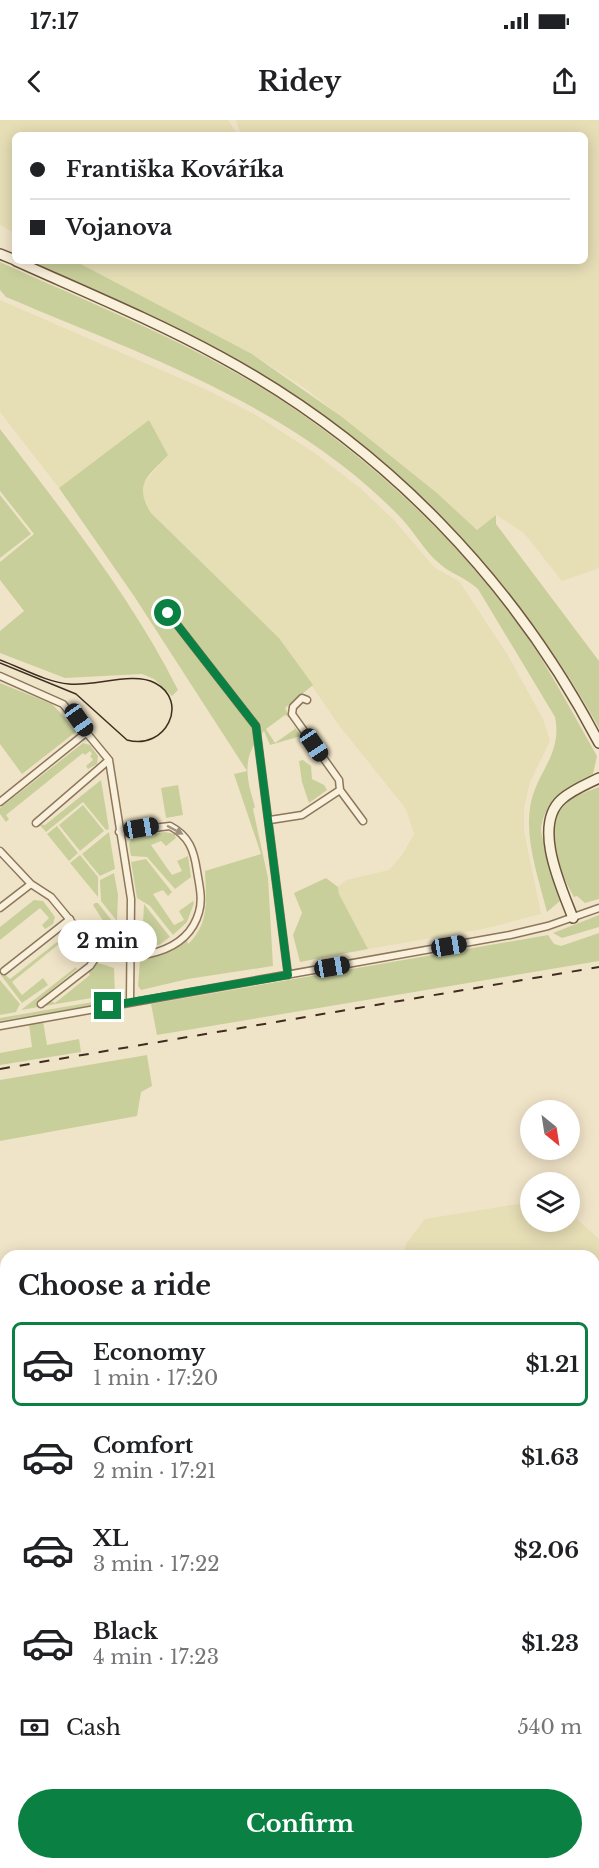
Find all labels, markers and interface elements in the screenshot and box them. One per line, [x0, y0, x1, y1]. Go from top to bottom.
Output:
text: 17:17 [30, 8, 78, 35]
icon: back [18, 65, 51, 98]
text: Ridey [258, 65, 341, 98]
icon: share [548, 65, 581, 98]
text: Františka Kováříka [66, 156, 284, 183]
text: Vojanova [66, 214, 172, 241]
route start [154, 599, 181, 626]
car [61, 700, 97, 740]
car [296, 725, 332, 765]
car [122, 816, 160, 840]
one-way arrow [166, 825, 184, 835]
callout: 2 min [58, 919, 158, 961]
text: 2 min [76, 929, 139, 953]
car [430, 934, 468, 958]
car [313, 955, 351, 979]
route end [94, 992, 121, 1019]
north arrow [520, 1100, 580, 1160]
map controls [520, 1100, 580, 1232]
button: layers [520, 1172, 580, 1232]
text: Choose a ride [18, 1269, 211, 1302]
icon: car [21, 1337, 75, 1391]
text: Economy [93, 1339, 205, 1366]
text: $1.21 [526, 1351, 579, 1378]
text: 1 min · 17:20 [93, 1366, 218, 1390]
icon: car [21, 1430, 75, 1484]
text: Comfort [93, 1432, 193, 1459]
text: $1.63 [521, 1444, 579, 1471]
text: 2 min · 17:21 [93, 1459, 216, 1483]
icon: car [21, 1523, 75, 1577]
text: XL [93, 1525, 128, 1552]
text: $2.06 [514, 1537, 579, 1564]
text: 3 min · 17:22 [93, 1552, 220, 1576]
icon: car [21, 1616, 75, 1670]
text: Black [93, 1618, 158, 1645]
text: $1.23 [521, 1630, 579, 1657]
text: 4 min · 17:23 [93, 1645, 219, 1669]
icon: cash [18, 1711, 51, 1744]
text: Cash [66, 1714, 121, 1741]
text: 540 m [517, 1715, 582, 1739]
button: Confirm [18, 1789, 582, 1858]

